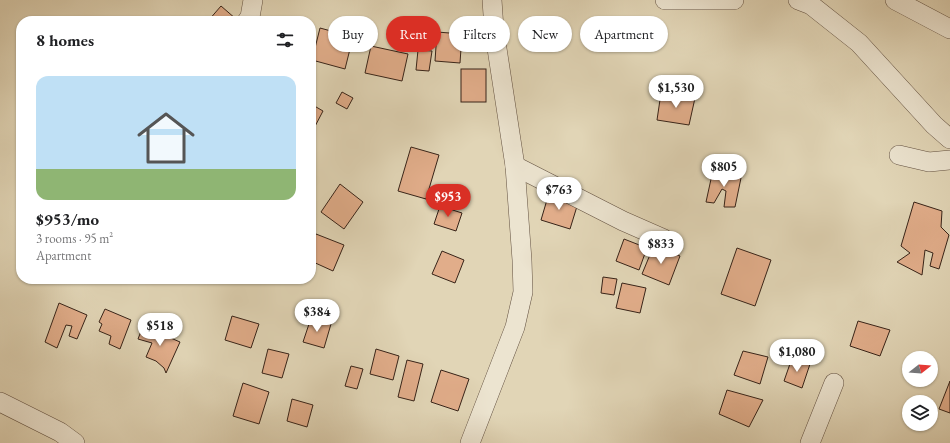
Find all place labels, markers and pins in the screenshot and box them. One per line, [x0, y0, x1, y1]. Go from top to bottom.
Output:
pin: $1,530 [643, 75, 709, 109]
pin: $805 [700, 154, 748, 188]
pin: $763 [535, 177, 583, 211]
pin: $953 [424, 184, 472, 218]
pin: $833 [637, 231, 685, 265]
pin: $384 [293, 299, 341, 333]
pin: $518 [136, 313, 184, 347]
pin: $1,080 [764, 339, 830, 373]

